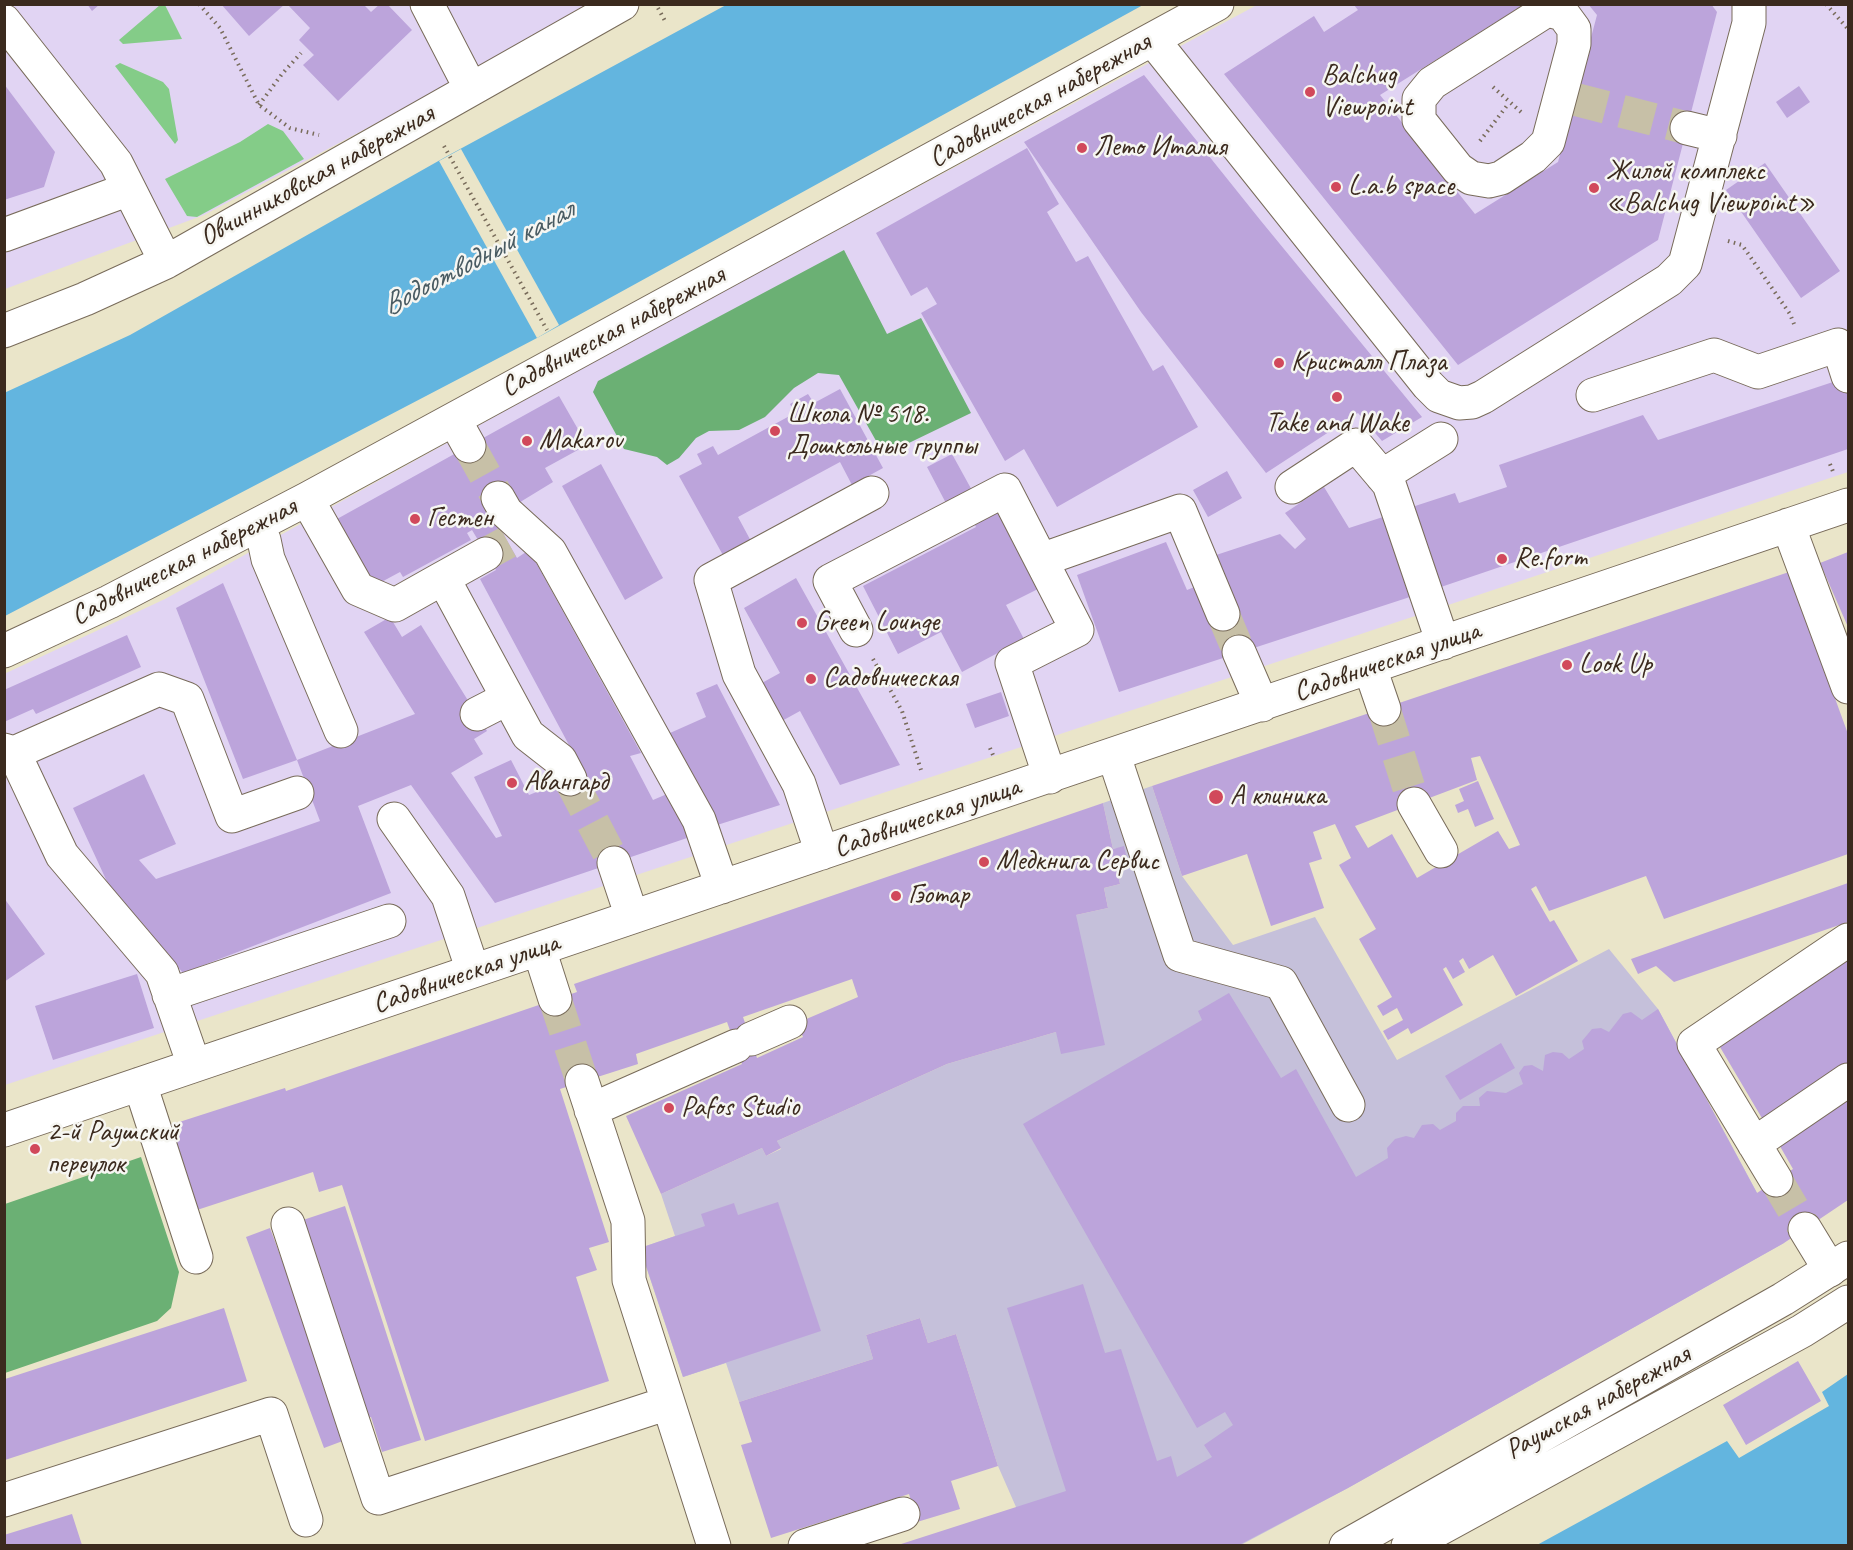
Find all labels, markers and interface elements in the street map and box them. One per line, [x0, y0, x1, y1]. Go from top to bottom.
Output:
street label: Садовническая набережная [923, 26, 1157, 176]
place label: Balchug Viewpoint [1322, 59, 1412, 125]
marker: Balchug Viewpoint [1303, 85, 1317, 99]
street label: Овчинниковская набережная [194, 98, 440, 254]
place label: Лето Италия [1094, 131, 1227, 165]
marker: Лето Италия [1075, 141, 1089, 155]
place label: Жилой комплекс «Balchug Viewpoint» [1606, 155, 1815, 221]
place label: L.a.b space [1348, 170, 1454, 204]
marker: L.a.b space [1329, 180, 1343, 194]
marker: Жилой комплекс «Balchug Viewpoint» [1587, 181, 1601, 195]
water label: Водоотводный канал [376, 193, 580, 325]
street label: Садовническая набережная [495, 259, 731, 405]
place label: Кристалл Плаза [1291, 346, 1447, 380]
marker: Кристалл Плаза [1272, 356, 1286, 370]
marker: Take and Wake [1330, 390, 1344, 404]
place label: Школа № 518. Дошкольные группы [787, 398, 977, 464]
place label: Take and Wake [1266, 407, 1408, 441]
place label: Makarov [539, 424, 622, 458]
marker: Школа № 518. Дошкольные группы [768, 424, 782, 438]
marker: Makarov [520, 434, 534, 448]
street label: Садовническая набережная [66, 491, 302, 633]
place label: Гестен [427, 502, 493, 536]
marker: Гестен [408, 512, 422, 526]
place label: Re.form [1514, 542, 1587, 576]
marker: Re.form [1495, 552, 1509, 566]
place label: Green Lounge [814, 606, 939, 640]
street label: Садовническая улица [1289, 614, 1485, 710]
marker: Green Lounge [795, 616, 809, 630]
place label: Look Up [1579, 648, 1652, 682]
marker: Look Up [1560, 658, 1574, 672]
place label: Садовническая [823, 662, 957, 696]
marker: Садовническая [804, 672, 818, 686]
place label: Авангард [524, 766, 608, 800]
street label: Садовническая улица [829, 770, 1025, 866]
marker: Авангард [505, 776, 519, 790]
place label: А клиника [1230, 780, 1326, 814]
marker: А клиника [1207, 788, 1225, 806]
place label: Медкнига Сервис [996, 845, 1159, 879]
marker: Медкнига Сервис [977, 855, 991, 869]
place label: Гэотар [908, 879, 969, 913]
marker: Гэотар [889, 889, 903, 903]
street label: Садовническая улица [368, 926, 564, 1022]
place label: Pafos Studio [681, 1091, 799, 1125]
marker: Pafos Studio [662, 1101, 676, 1115]
place label: 2-й Раушский переулок [47, 1116, 179, 1182]
marker: 2-й Раушский переулок [28, 1142, 42, 1156]
street label: Раушская набережная [1500, 1338, 1696, 1468]

